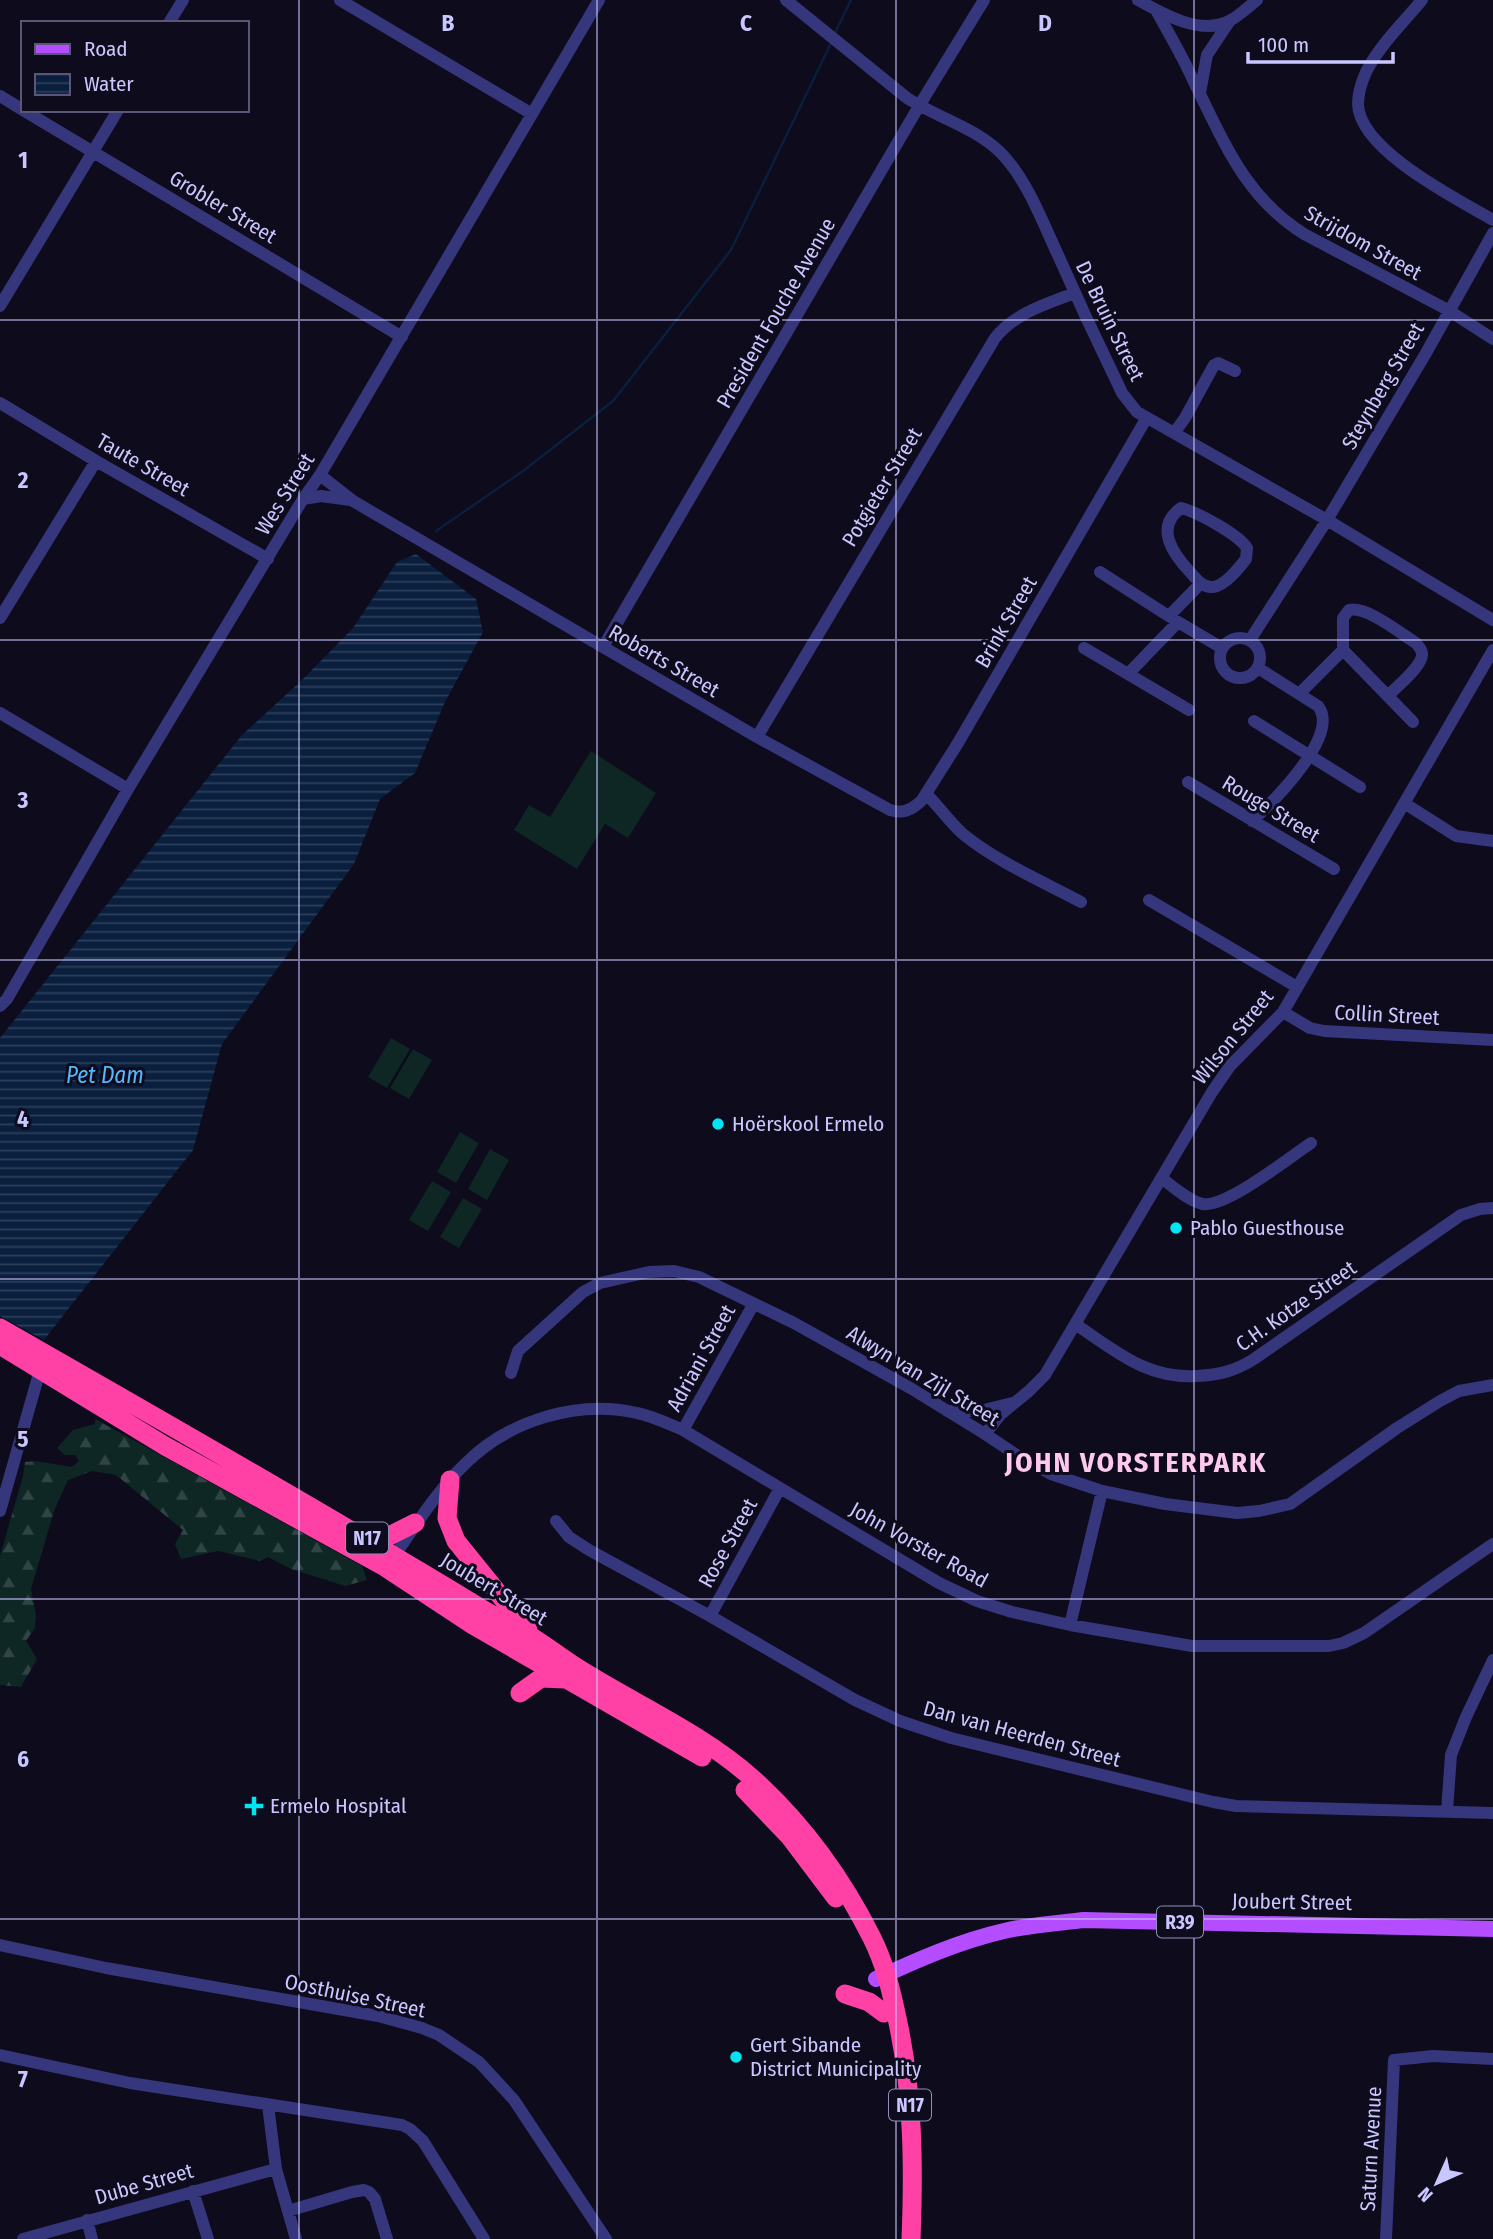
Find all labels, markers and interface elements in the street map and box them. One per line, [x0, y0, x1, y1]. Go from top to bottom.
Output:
text: B [442, 9, 455, 37]
text: C [740, 9, 752, 37]
text: D [1038, 9, 1052, 37]
legend [21, 21, 248, 112]
scale bar [1248, 21, 1393, 65]
text: 100 m [1258, 32, 1309, 58]
text: Road [84, 36, 128, 62]
text: Water [84, 71, 134, 97]
text: 1 [18, 146, 28, 174]
street label: Grobler Street [165, 165, 282, 249]
street label: Strijdom Street [1300, 200, 1426, 286]
street label: President Fouche Avenue [711, 213, 841, 413]
street label: De Bruin Street [1070, 257, 1150, 385]
street label: Steynberg Street [1336, 318, 1430, 454]
street label: Potgieter Street [836, 423, 928, 551]
street label: Taute Street [92, 428, 194, 502]
street label: Wes Street [250, 448, 320, 540]
text: 2 [17, 466, 29, 494]
street label: Brink Street [969, 571, 1043, 672]
street label: Roberts Street [604, 619, 724, 703]
street label: Rouge Street [1217, 770, 1325, 848]
text: 3 [17, 786, 29, 814]
street label: Wilson Street [1187, 984, 1279, 1090]
street label: Collin Street [1334, 999, 1440, 1031]
water label: Pet Dam [66, 1061, 144, 1089]
text: 4 [17, 1105, 29, 1133]
place label: Hoërskool Ermelo [732, 1111, 884, 1137]
marker: Hoërskool Ermelo [710, 1116, 726, 1132]
place label: Pablo Guesthouse [1190, 1215, 1344, 1241]
marker: Pablo Guesthouse [1168, 1220, 1184, 1236]
street label: C.H. Kotze Street [1231, 1255, 1361, 1357]
street label: Adriani Street [661, 1300, 741, 1416]
street label: Alwyn van Zijl Street [842, 1320, 1004, 1432]
text: 5 [17, 1425, 29, 1453]
district label: JOHN VORSTERPARK [1004, 1446, 1267, 1479]
street label: Rose Street [693, 1494, 763, 1592]
street label: John Vorster Road [845, 1496, 993, 1594]
road number: N17 [346, 1522, 388, 1554]
street label: Joubert Street [436, 1547, 552, 1631]
street label: Dan van Heerden Street [921, 1695, 1124, 1773]
text: 6 [17, 1745, 29, 1773]
place label: Ermelo Hospital [270, 1793, 407, 1819]
marker: Ermelo Hospital [244, 1796, 264, 1816]
street label: Joubert Street [1232, 1888, 1352, 1916]
road number: R39 [1157, 1906, 1203, 1938]
street label: Oosthuise Street [282, 1968, 428, 2024]
place label: Gert Sibande District Municipality [750, 2032, 922, 2082]
marker: Gert Sibande District Municipality [728, 2049, 744, 2065]
text: 7 [18, 2065, 28, 2093]
street label: Saturn Avenue [1355, 2086, 1387, 2212]
road number: N17 [889, 2090, 931, 2120]
north arrow [1402, 2148, 1472, 2218]
street label: Dube Street [92, 2158, 196, 2210]
text: N [1413, 2183, 1437, 2207]

